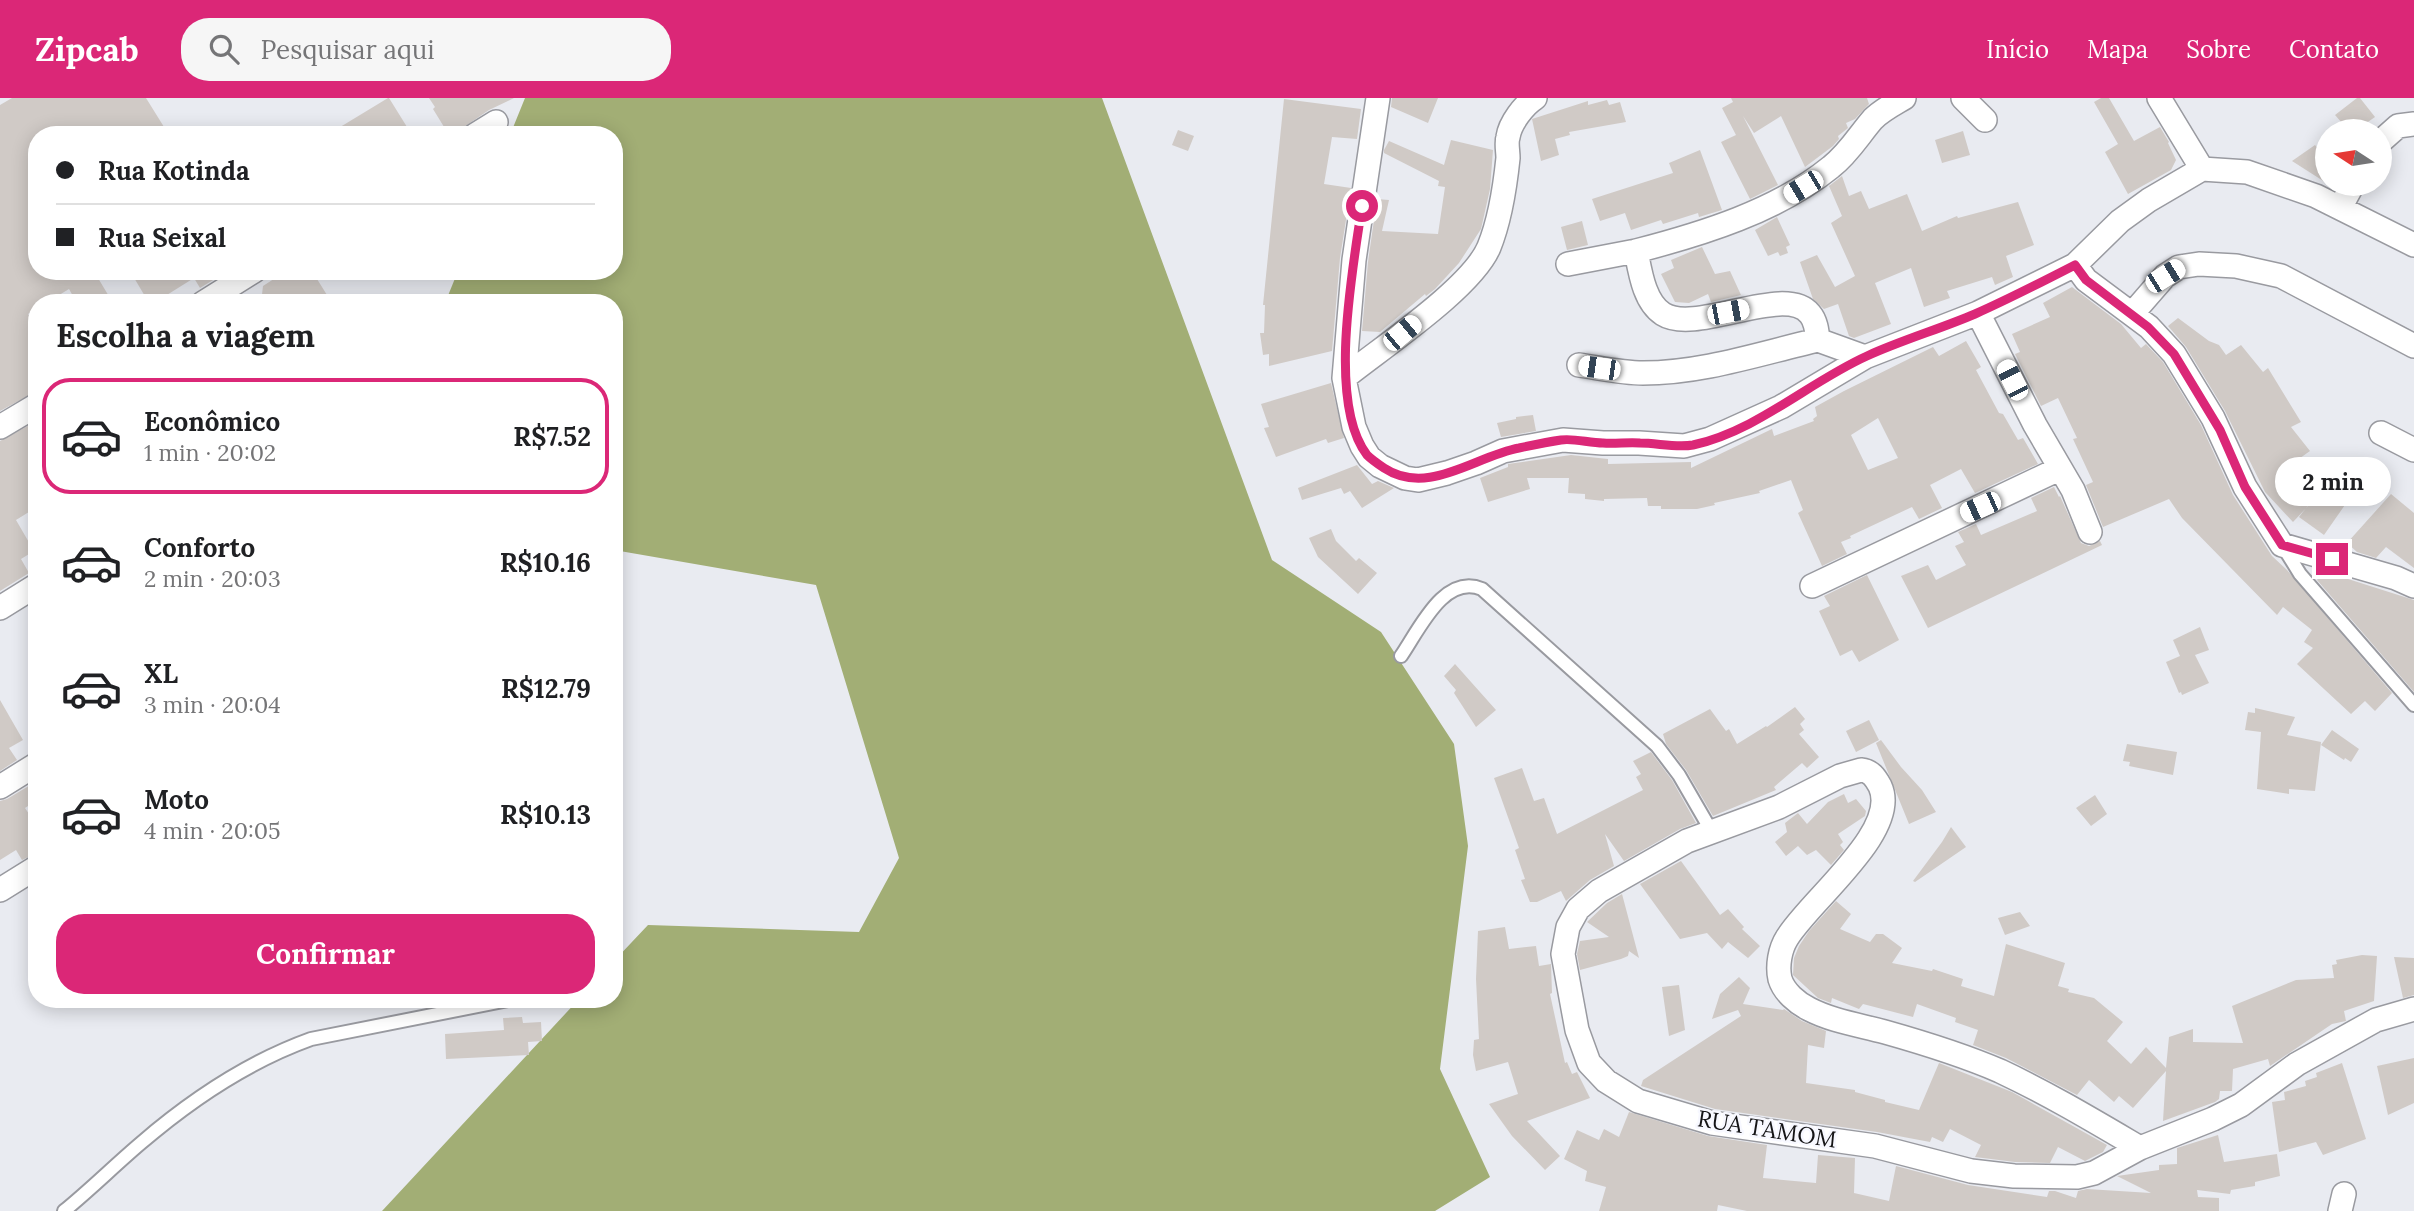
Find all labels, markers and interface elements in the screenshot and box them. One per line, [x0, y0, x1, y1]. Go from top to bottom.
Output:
search box [181, 18, 671, 81]
text: Zipcab [35, 28, 139, 70]
icon: search [205, 30, 243, 68]
text: Pesquisar aqui [261, 33, 435, 66]
text: Início [1986, 34, 2049, 65]
text: Mapa [2087, 34, 2148, 65]
text: Sobre [2186, 34, 2251, 65]
text: Contato [2289, 34, 2379, 65]
north arrow [2315, 119, 2392, 196]
map controls [2315, 119, 2392, 196]
text: Rua Kotinda [98, 154, 250, 187]
car [1780, 167, 1827, 207]
route start [1346, 190, 1378, 222]
text: Rua Seixal [98, 221, 226, 254]
car [2142, 256, 2189, 296]
car [1706, 298, 1751, 326]
car [1380, 311, 1425, 355]
text: Escolha a viagem [56, 315, 315, 356]
car [1577, 355, 1622, 381]
car [1994, 357, 2031, 403]
icon: car [60, 405, 123, 468]
text: Econômico [144, 405, 280, 438]
text: R$7.52 [513, 420, 591, 453]
text: 1 min · 20:02 [144, 438, 276, 467]
callout: 2 min [2274, 458, 2390, 506]
text: 2 min [2302, 467, 2364, 496]
car [1957, 489, 2004, 525]
icon: car [60, 531, 123, 594]
text: Conforto [144, 531, 255, 564]
route end [2316, 543, 2348, 575]
text: R$10.16 [500, 546, 591, 579]
text: 2 min · 20:03 [144, 564, 281, 593]
icon: car [60, 657, 123, 720]
text: XL [144, 657, 178, 690]
text: R$12.79 [501, 672, 591, 705]
text: 3 min · 20:04 [144, 690, 281, 719]
icon: car [60, 783, 123, 846]
text: Moto [144, 783, 209, 816]
text: R$10.13 [500, 798, 591, 831]
text: 4 min · 20:05 [144, 816, 281, 845]
button: Confirmar [56, 914, 595, 994]
street label: RUA TAMOM [1696, 1103, 1839, 1154]

